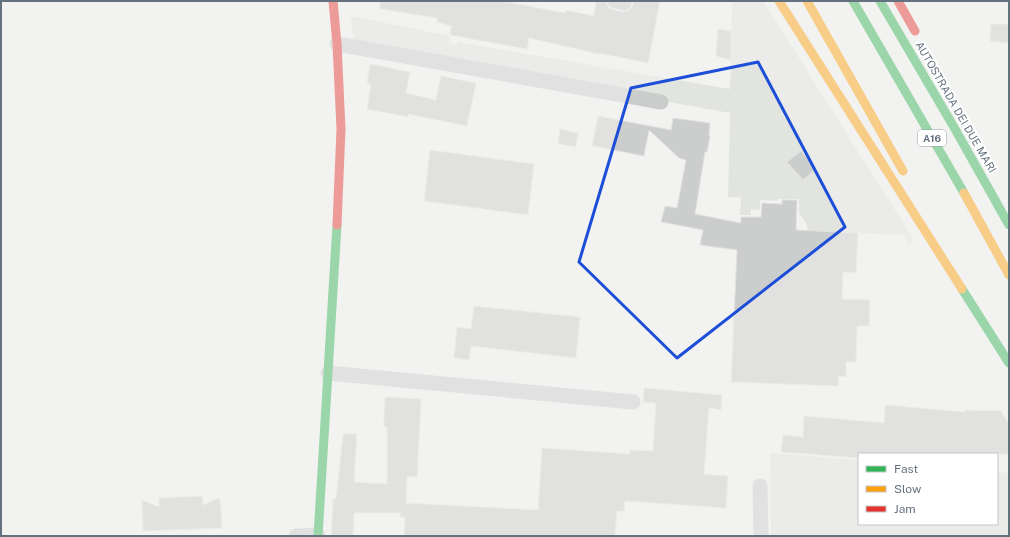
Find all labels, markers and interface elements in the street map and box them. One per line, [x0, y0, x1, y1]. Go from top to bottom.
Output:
street label: AUTOSTRADA DEI DUE MARI [913, 39, 999, 175]
road number: A16 [918, 130, 946, 146]
legend [858, 453, 998, 525]
text: Fast [894, 462, 919, 476]
text: Slow [894, 482, 922, 496]
text: Jam [894, 502, 916, 516]

